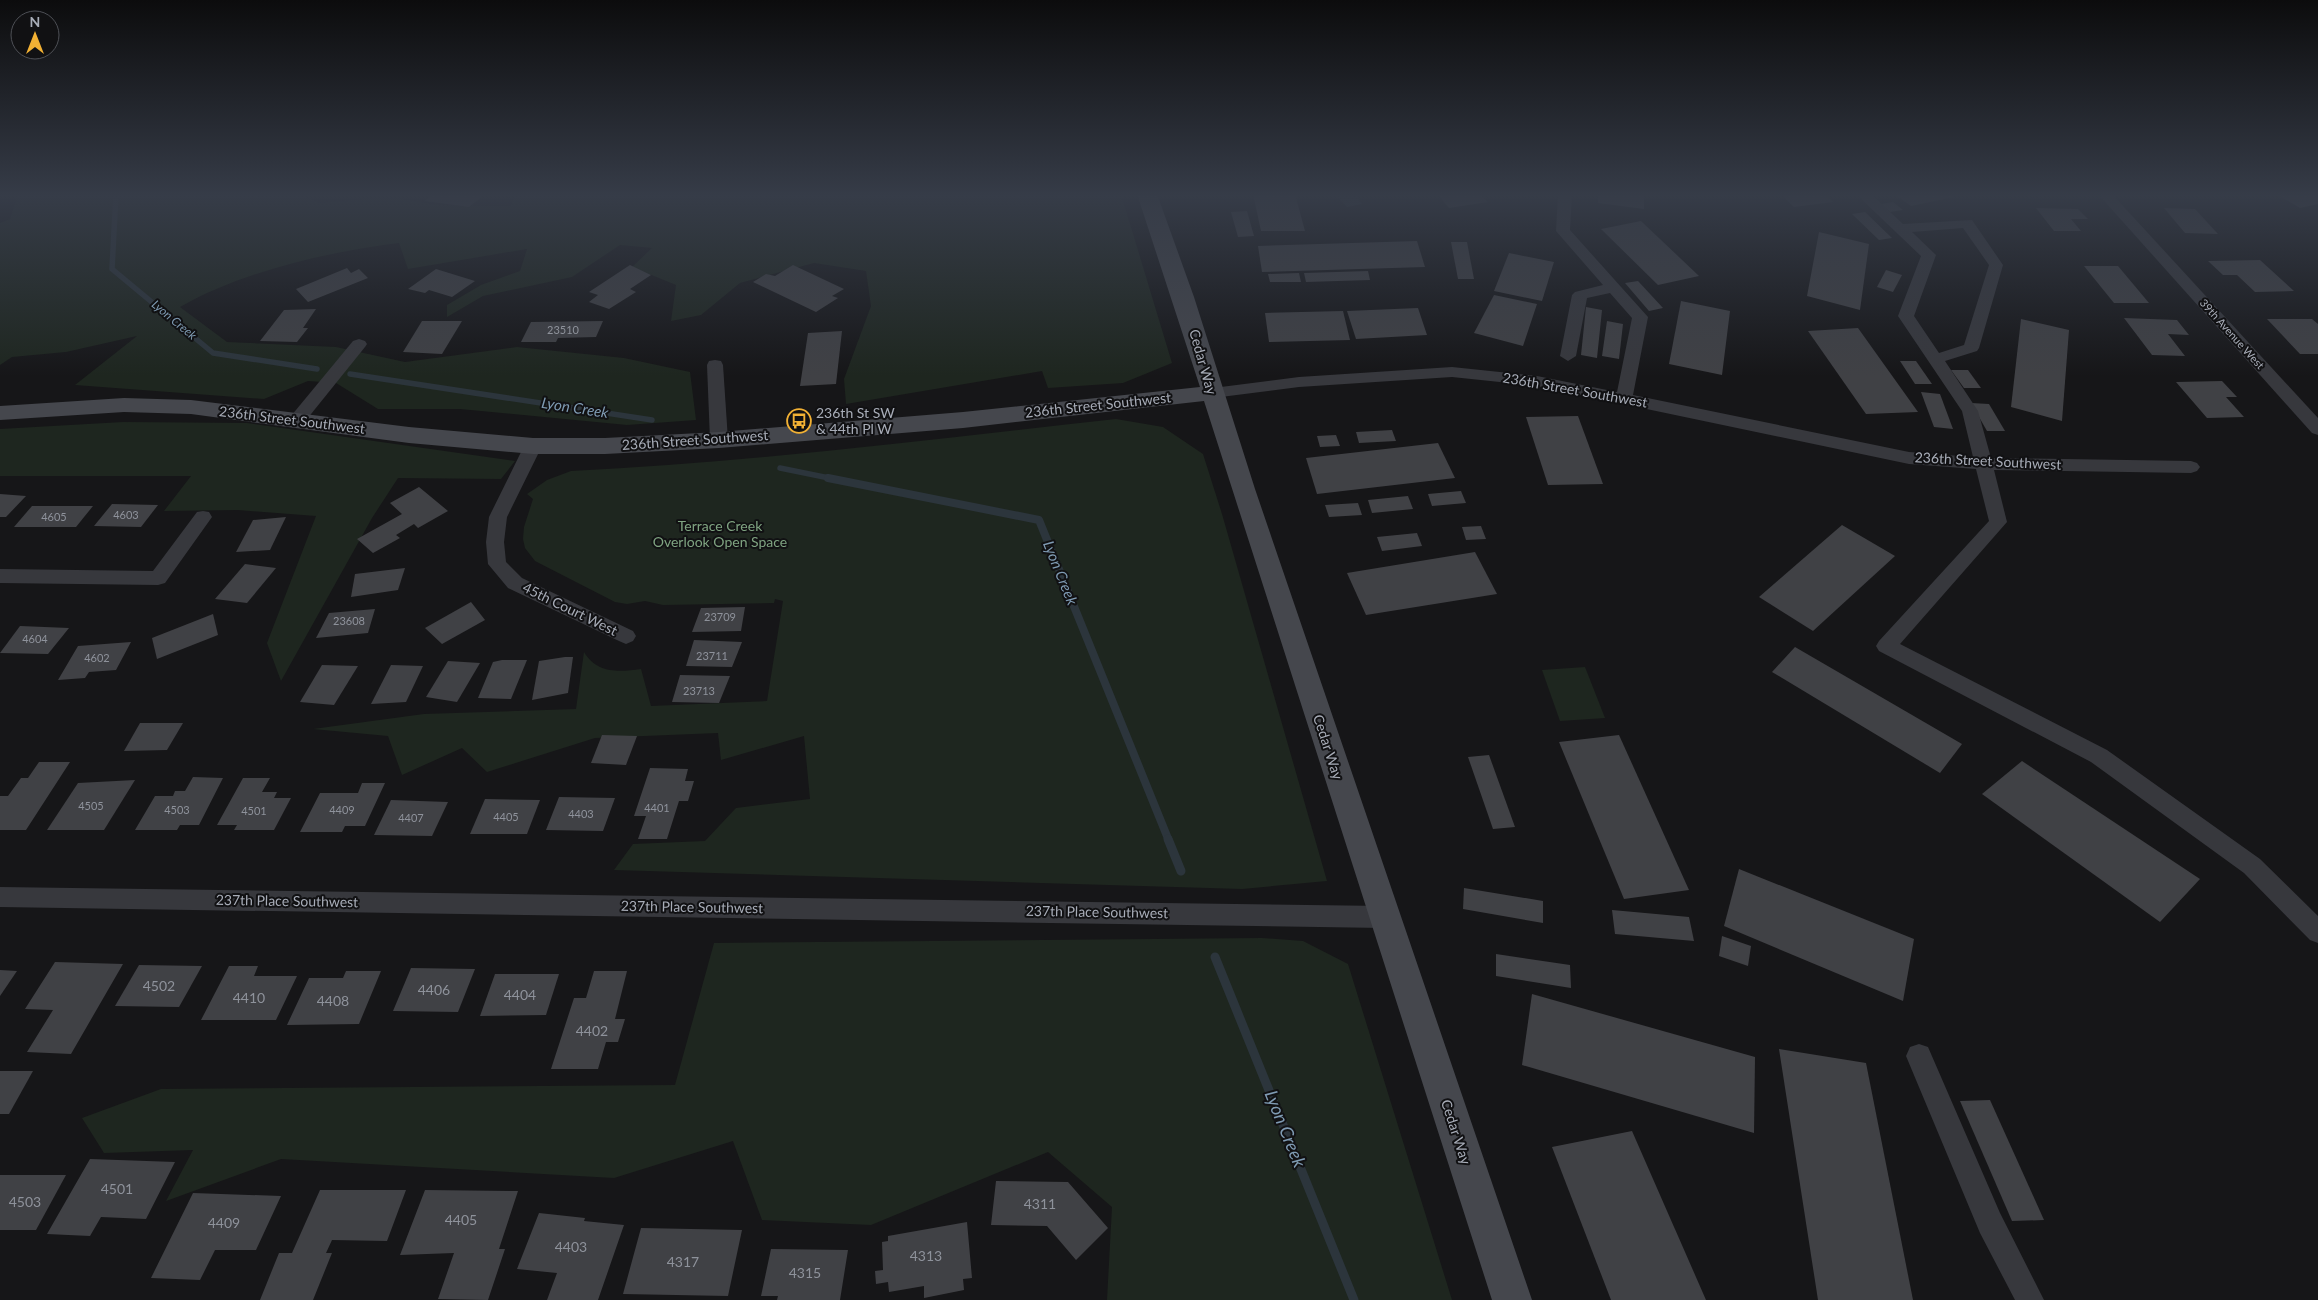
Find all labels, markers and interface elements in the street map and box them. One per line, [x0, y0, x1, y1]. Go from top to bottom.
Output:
north arrow [10, 10, 60, 60]
text: N [30, 13, 40, 30]
water label: Lyon Creek [149, 296, 200, 343]
street label: 39th Avenue West [2198, 296, 2267, 371]
house number: 23510 [547, 323, 580, 336]
street label: Cedar Way [1186, 327, 1221, 397]
street label: 236th Street Southwest [1501, 368, 1649, 411]
street label: 236th Street Southwest [1024, 388, 1172, 421]
water label: Lyon Creek [540, 393, 611, 421]
street label: 236th Street Southwest [218, 402, 366, 437]
place label: 236th St SW & 44th Pl W [816, 404, 895, 437]
bus stop icon: 236th St SW & 44th Pl W [786, 408, 812, 434]
street label: 236th Street Southwest [621, 426, 769, 453]
street label: 236th Street Southwest [1914, 448, 2062, 473]
house number: 4603 [113, 508, 139, 521]
house number: 4605 [41, 510, 67, 523]
park label: Terrace Creek Overlook Open Space [653, 517, 787, 550]
water label: Lyon Creek [1040, 538, 1082, 608]
street label: 45th Court West [520, 578, 620, 639]
house number: 23709 [704, 610, 736, 623]
house number: 23608 [333, 614, 365, 627]
house number: 4604 [22, 632, 48, 645]
house number: 23711 [696, 649, 728, 662]
house number: 4602 [84, 651, 110, 664]
house number: 23713 [683, 684, 715, 697]
street label: Cedar Way [1310, 712, 1347, 782]
house number: 4505 [78, 799, 104, 812]
house number: 4401 [644, 801, 670, 814]
house number: 4503 [164, 803, 190, 816]
house number: 4409 [329, 803, 355, 816]
house number: 4501 [241, 804, 267, 817]
house number: 4403 [568, 807, 594, 820]
house number: 4405 [493, 810, 519, 823]
house number: 4407 [398, 811, 424, 824]
street label: 237th Place Southwest [216, 891, 358, 910]
street label: 237th Place Southwest [621, 897, 763, 916]
street label: 237th Place Southwest [1026, 902, 1168, 921]
house number: 4502 [143, 977, 175, 994]
house number: 4406 [418, 981, 450, 998]
house number: 4404 [504, 986, 536, 1003]
house number: 4410 [233, 989, 265, 1006]
house number: 4408 [317, 992, 349, 1009]
house number: 4402 [576, 1022, 608, 1039]
water label: Lyon Creek [1261, 1087, 1312, 1171]
street label: Cedar Way [1438, 1097, 1475, 1167]
house number: 4501 [101, 1180, 133, 1197]
house number: 4503 [9, 1193, 41, 1210]
house number: 4311 [1024, 1195, 1056, 1212]
house number: 4405 [445, 1211, 477, 1228]
house number: 4409 [208, 1214, 240, 1231]
house number: 4403 [555, 1238, 587, 1255]
house number: 4313 [910, 1247, 942, 1264]
house number: 4317 [667, 1253, 699, 1270]
house number: 4315 [789, 1264, 821, 1281]

